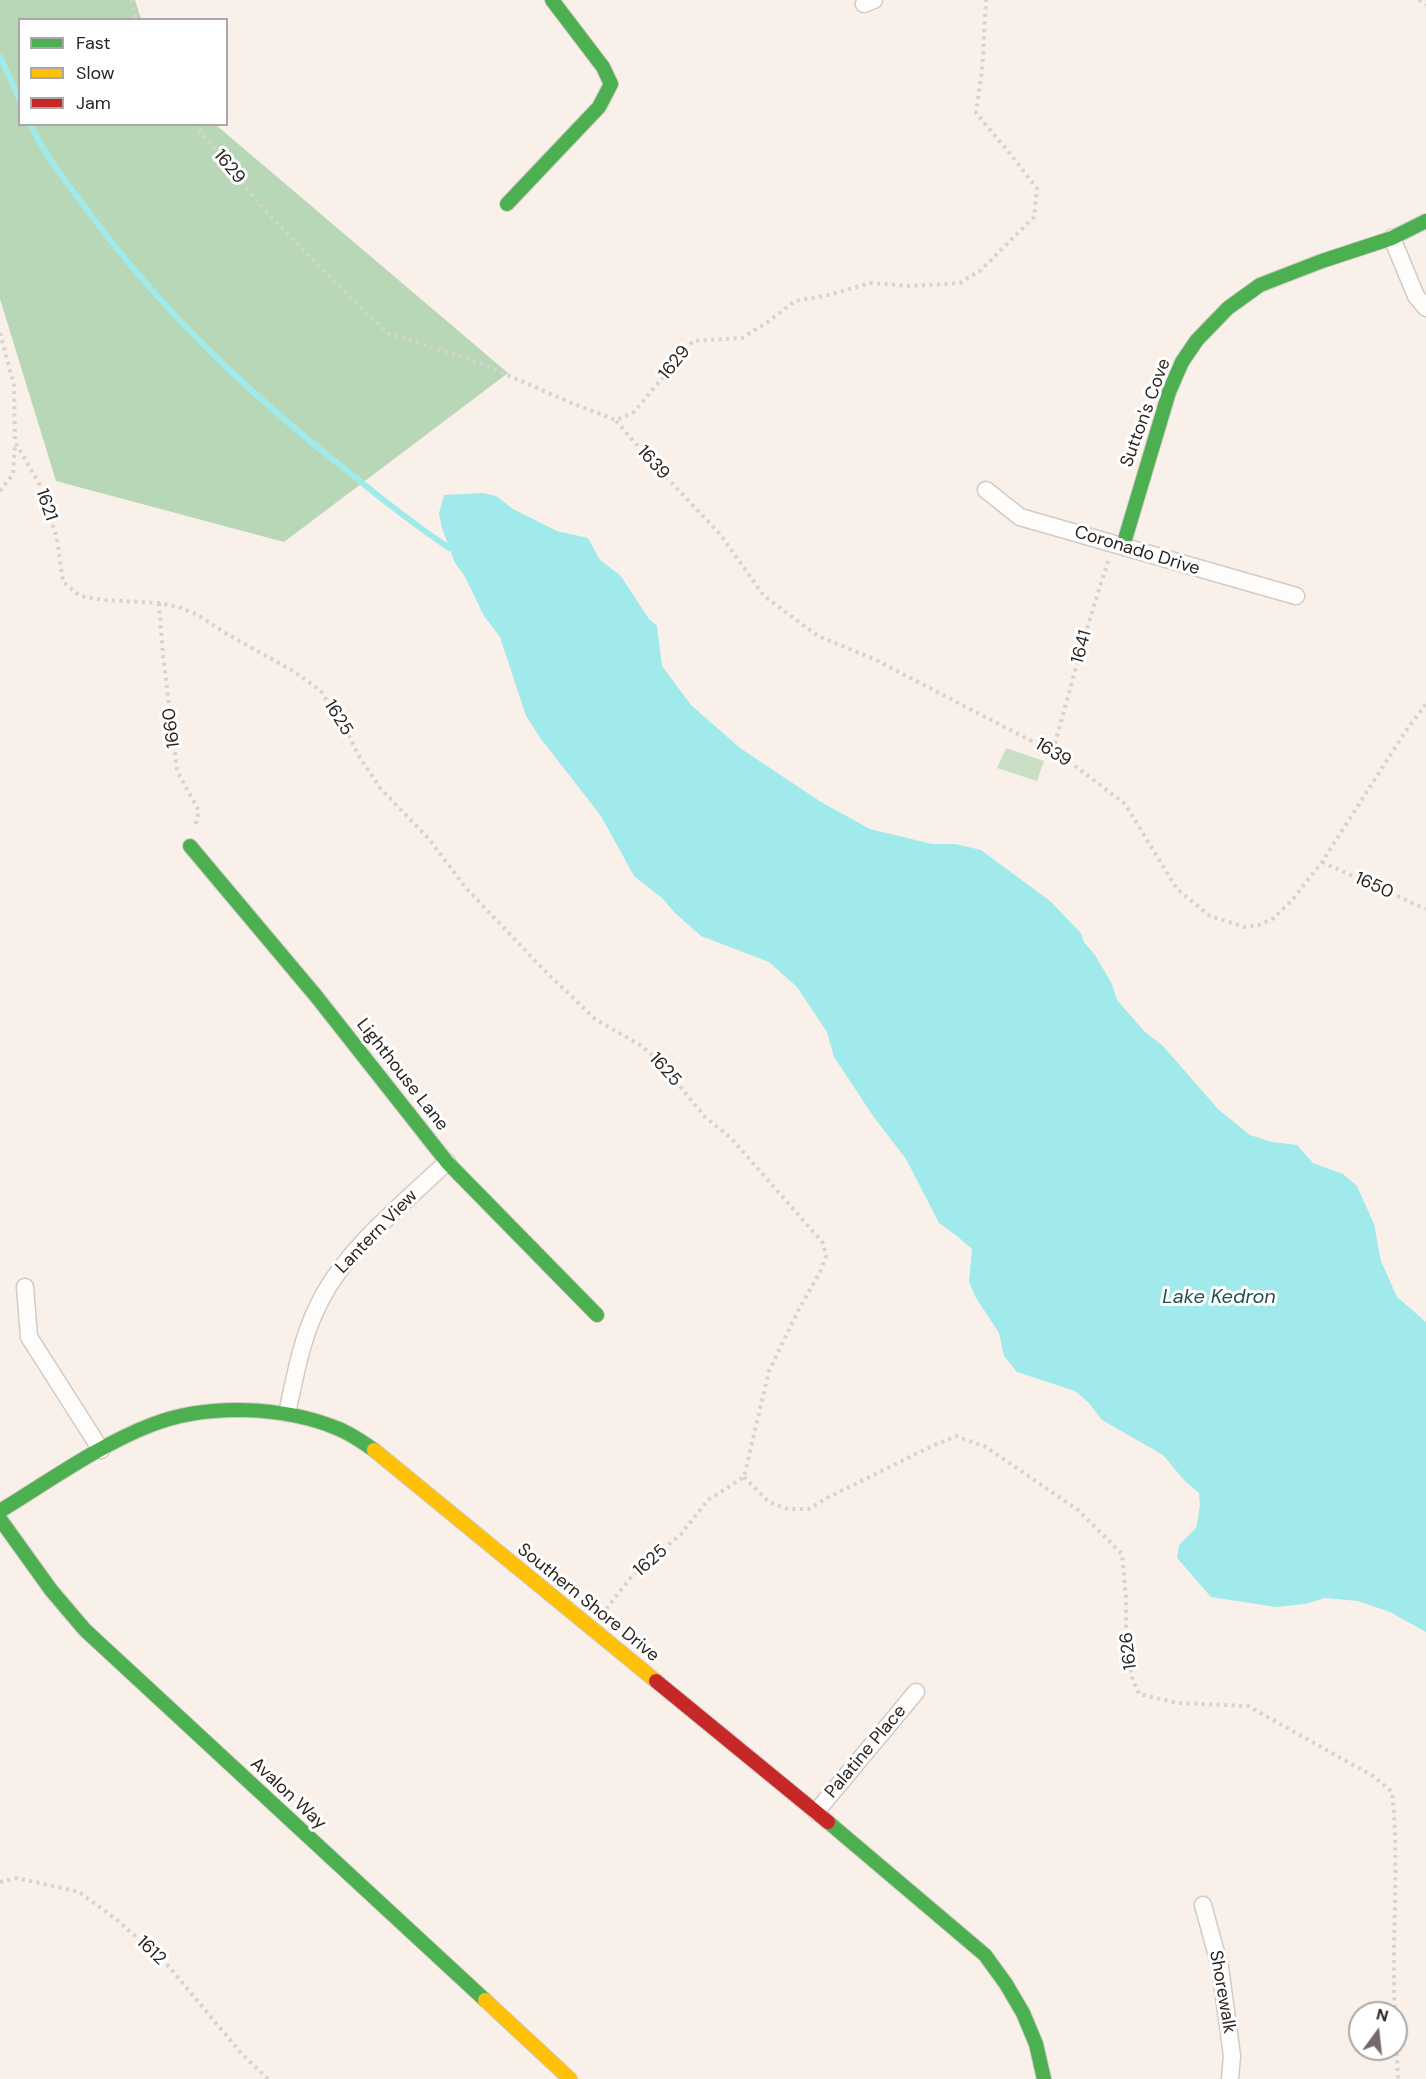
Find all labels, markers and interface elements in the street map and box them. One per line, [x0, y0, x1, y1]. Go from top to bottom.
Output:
legend [18, 18, 228, 126]
text: Fast [76, 31, 111, 55]
text: Slow [76, 61, 115, 85]
text: Jam [76, 91, 111, 115]
street label: 1629 [209, 146, 249, 188]
street label: 1629 [655, 341, 695, 385]
street label: Sutton's Cove [1116, 356, 1176, 470]
street label: 1639 [632, 442, 674, 484]
street label: 1621 [31, 486, 61, 524]
street label: Coronado Drive [1072, 522, 1202, 580]
street label: 1641 [1067, 628, 1097, 666]
street label: 1625 [319, 696, 357, 740]
street label: 1660 [159, 707, 185, 749]
street label: 1639 [1031, 734, 1075, 772]
street label: 1650 [1351, 868, 1397, 904]
street label: Lighthouse Lane [351, 1015, 453, 1135]
street label: 1625 [644, 1049, 686, 1091]
street label: Lantern View [332, 1186, 422, 1278]
water label: Lake Kedron [1162, 1286, 1276, 1310]
street label: Southern Shore Drive [513, 1539, 663, 1667]
street label: 1625 [630, 1540, 672, 1582]
street label: 1626 [1116, 1631, 1142, 1671]
street label: Palatine Place [821, 1701, 911, 1803]
street label: Avalon Way [246, 1753, 330, 1835]
street label: 1612 [132, 1932, 170, 1970]
street label: Shorewalk [1204, 1949, 1240, 2035]
north arrow [1348, 2001, 1408, 2061]
text: N [1374, 2003, 1391, 2027]

